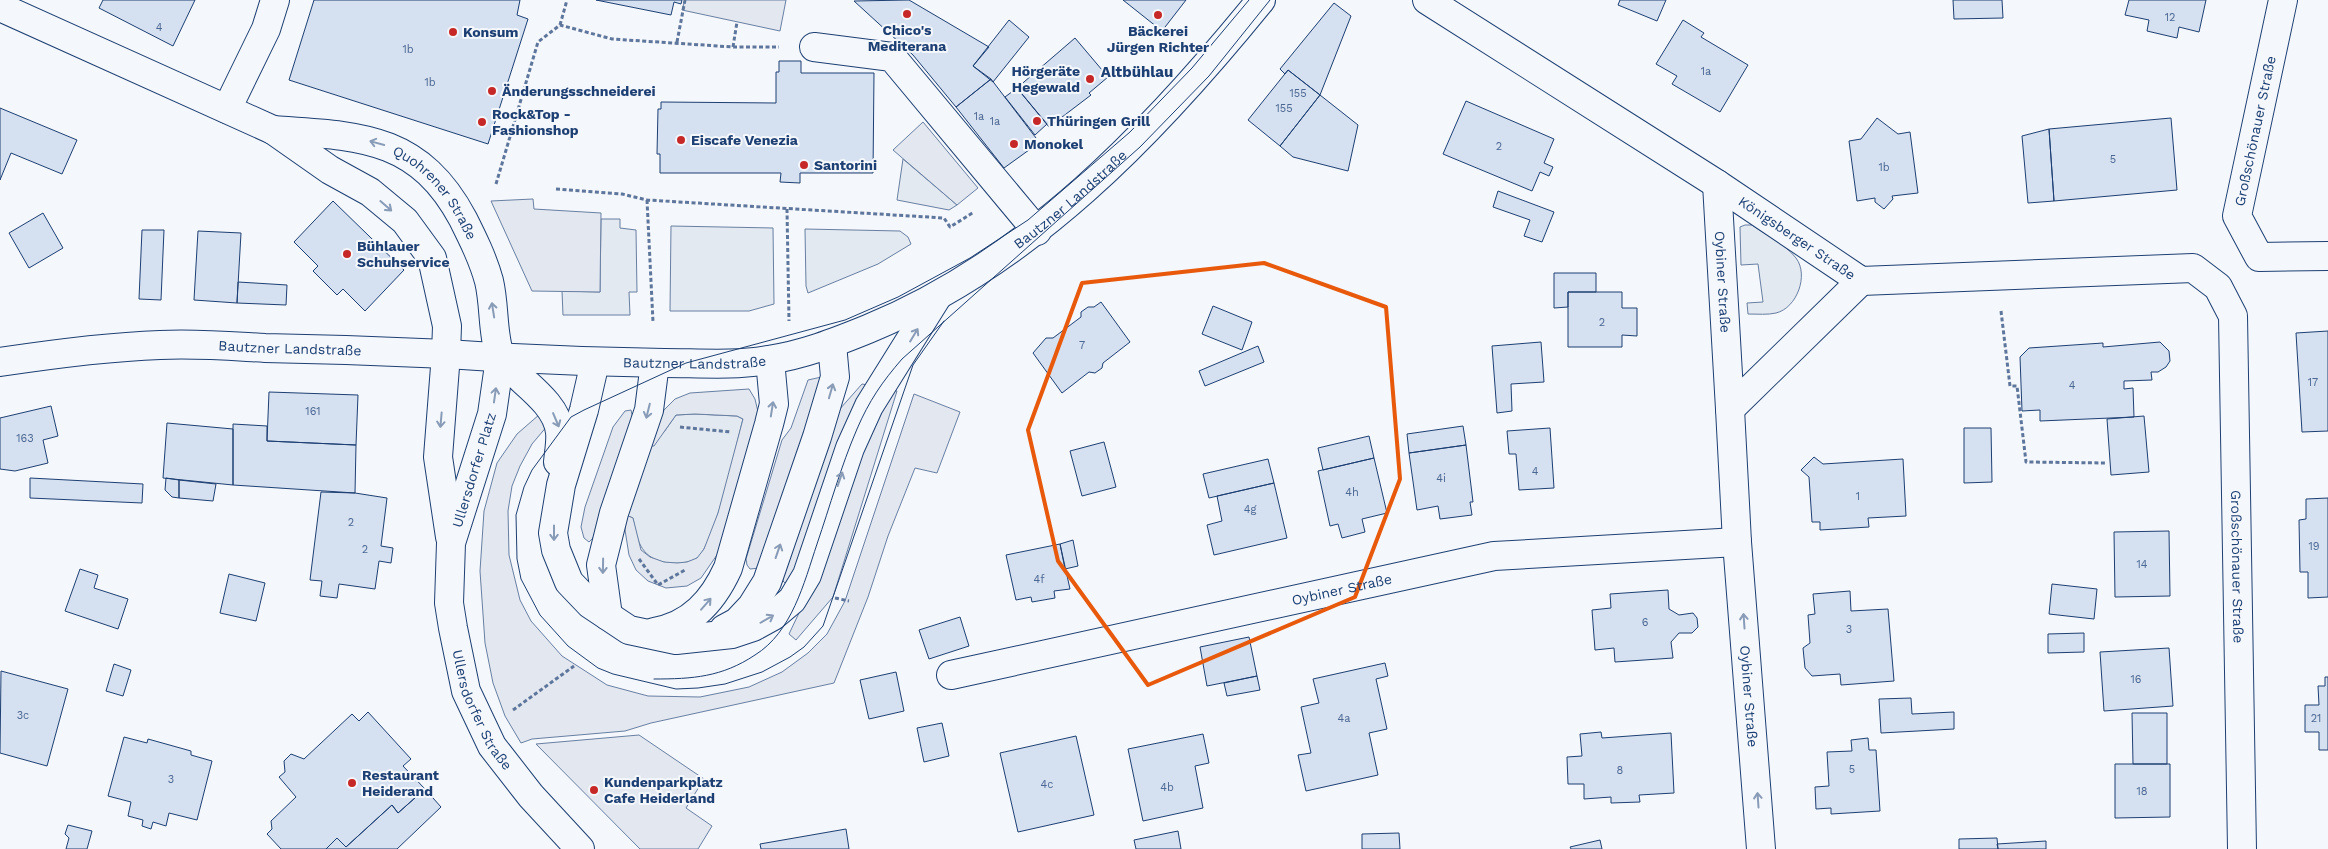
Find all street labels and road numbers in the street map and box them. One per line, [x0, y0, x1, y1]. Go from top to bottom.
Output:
street label: Großschönauer Straße [2231, 54, 2279, 208]
street label: Quohrener Straße [390, 142, 480, 242]
street label: Bautzner Landstraße [1011, 147, 1130, 252]
street label: Königsberger Straße [1736, 193, 1858, 283]
street label: Oybiner Straße [1712, 230, 1734, 333]
street label: Bautzner Landstraße [218, 337, 362, 358]
street label: Bautzner Landstraße [623, 352, 767, 372]
street label: Ullersdorfer Platz [449, 411, 499, 529]
street label: Großschönauer Straße [2228, 490, 2247, 643]
street label: Oybiner Straße [1290, 571, 1393, 608]
street label: Oybiner Straße [1737, 645, 1761, 748]
street label: Ullersdorfer Straße [450, 648, 516, 773]

